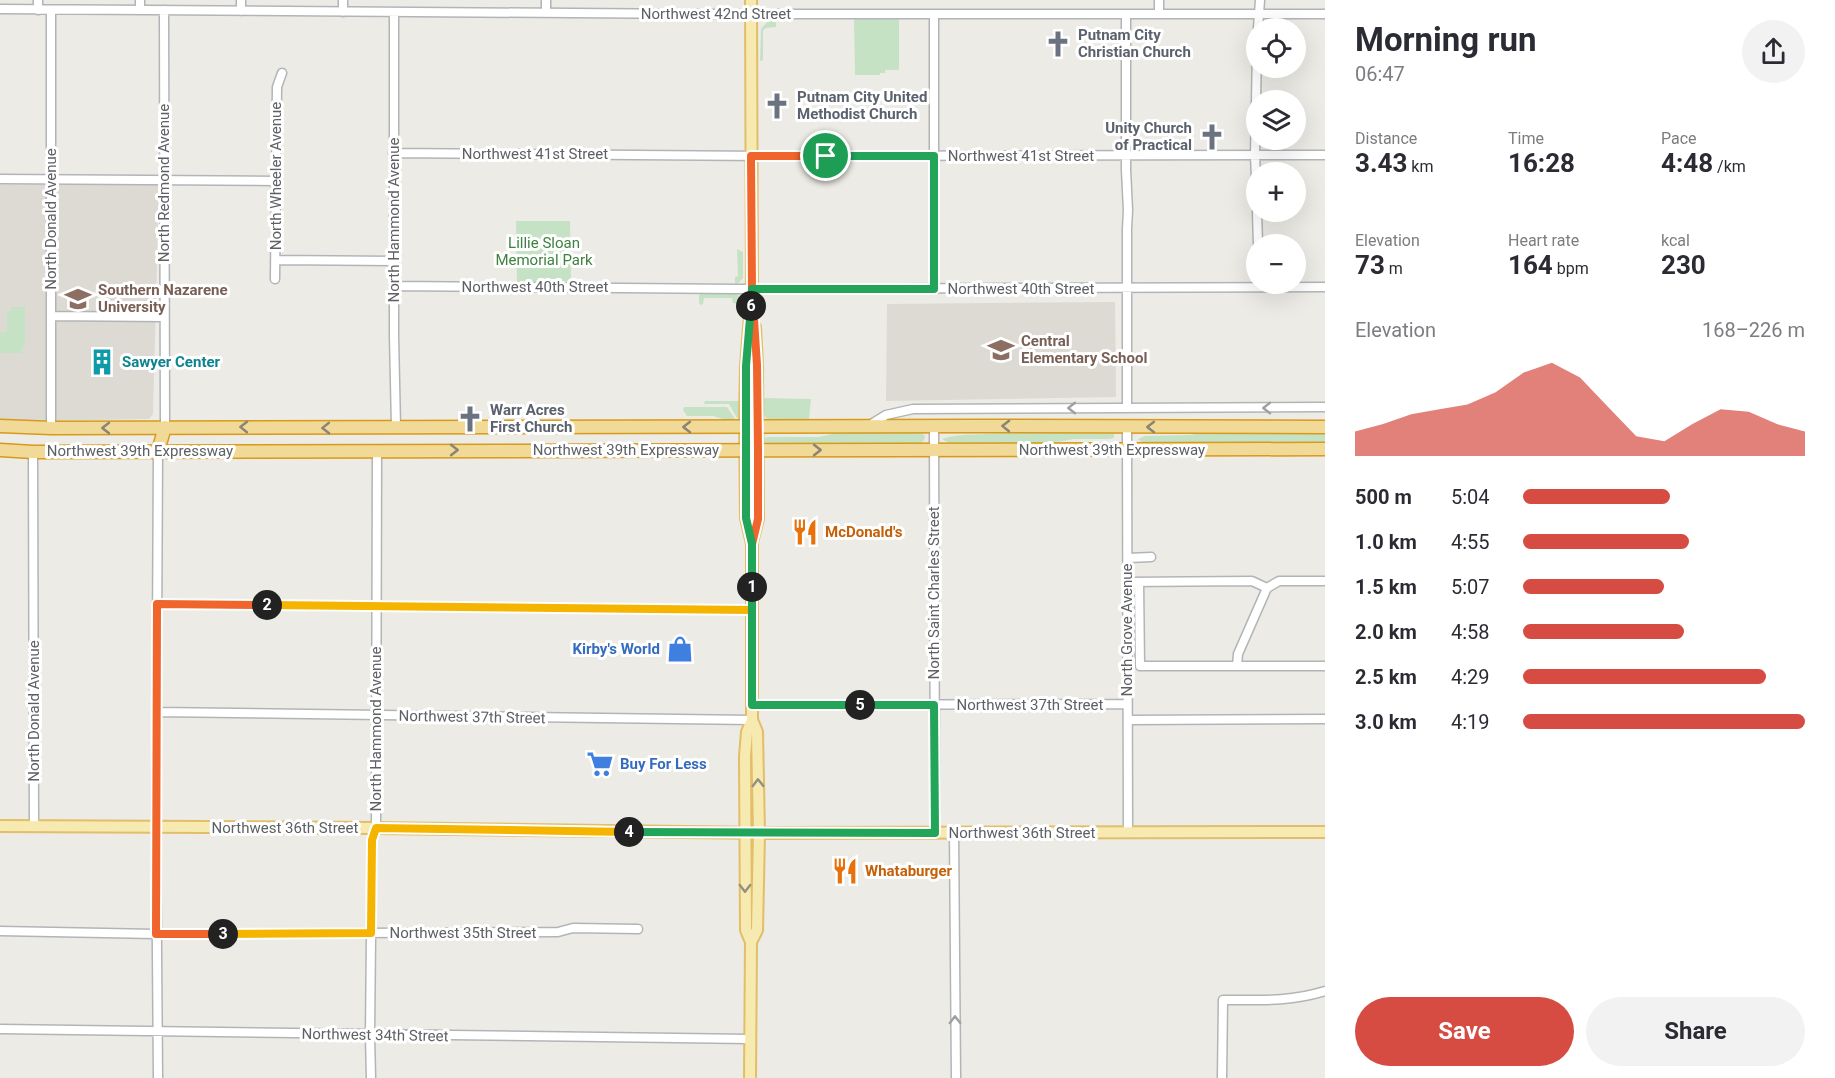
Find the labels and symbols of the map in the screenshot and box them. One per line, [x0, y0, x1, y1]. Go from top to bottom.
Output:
street label: Northwest 42nd Street [641, 5, 791, 23]
place label: Putnam City Christian Church [1078, 26, 1191, 61]
church icon: Putnam City Christian Church [1043, 29, 1073, 59]
place label: Putnam City United Methodist Church [797, 88, 927, 123]
church icon: Putnam City United Methodist Church [762, 91, 792, 121]
street label: North Wheeler Avenue [267, 102, 285, 250]
street label: North Redmond Avenue [155, 104, 173, 262]
place label: Unity Church of Practical [1105, 119, 1192, 154]
church icon: Unity Church of Practical [1197, 122, 1227, 152]
pin [800, 130, 851, 181]
street label: North Hammond Avenue [385, 138, 403, 302]
street label: Northwest 41st Street [462, 145, 608, 163]
street label: Northwest 41st Street [948, 147, 1094, 165]
street label: North Donald Avenue [42, 148, 60, 290]
park label: Lillie Sloan Memorial Park [495, 234, 593, 269]
street label: Northwest 40th Street [462, 278, 608, 296]
street label: Northwest 40th Street [948, 280, 1094, 298]
place label: Southern Nazarene University [98, 281, 228, 316]
school or university icon: Southern Nazarene University [63, 284, 93, 314]
pin: 6 [736, 291, 766, 321]
place label: Central Elementary School [1021, 332, 1147, 367]
school or university icon: Central Elementary School [986, 335, 1016, 365]
building icon: Sawyer Center [87, 347, 117, 377]
place label: Sawyer Center [122, 353, 221, 371]
place label: Warr Acres First Church [490, 401, 572, 436]
one-way arrow [1067, 402, 1076, 414]
one-way arrow [1262, 402, 1271, 414]
church icon: Warr Acres First Church [455, 404, 485, 434]
one-way arrow [1001, 420, 1010, 432]
one-way arrow [239, 421, 248, 433]
one-way arrow [683, 421, 692, 433]
one-way arrow [1146, 421, 1155, 433]
one-way arrow [102, 422, 111, 434]
one-way arrow [322, 422, 331, 434]
street label: Northwest 39th Expressway [533, 441, 719, 459]
street label: Northwest 39th Expressway [1019, 441, 1205, 459]
street label: Northwest 39th Expressway [47, 442, 233, 460]
one-way arrow [450, 444, 459, 456]
one-way arrow [812, 444, 821, 456]
street label: North Saint Charles Street [925, 506, 943, 680]
restaurant icon: McDonald's [790, 517, 820, 547]
place label: McDonald's [825, 523, 903, 541]
street label: North Grove Avenue [1118, 563, 1136, 697]
pin: 1 [737, 572, 767, 602]
pin: 2 [252, 590, 282, 620]
shop icon: Kirby's World [665, 634, 695, 664]
street label: North Donald Avenue [25, 640, 43, 782]
place label: Kirby's World [573, 640, 660, 658]
street label: North Hammond Avenue [367, 647, 385, 811]
pin: 5 [845, 690, 875, 720]
street label: Northwest 37th Street [957, 696, 1103, 714]
street label: Northwest 37th Street [398, 707, 546, 727]
supermarket icon: Buy For Less [585, 749, 615, 779]
place label: Buy For Less [620, 755, 707, 773]
one-way arrow [752, 778, 764, 787]
pin: 4 [614, 817, 644, 847]
street label: Northwest 36th Street [212, 819, 358, 837]
street label: Northwest 36th Street [949, 824, 1095, 842]
restaurant icon: Whataburger [830, 856, 860, 886]
place label: Whataburger [865, 862, 953, 880]
one-way arrow [739, 884, 751, 893]
pin: 3 [208, 919, 238, 949]
street label: Northwest 35th Street [390, 924, 536, 942]
one-way arrow [949, 1015, 961, 1024]
street label: Northwest 34th Street [301, 1025, 449, 1045]

